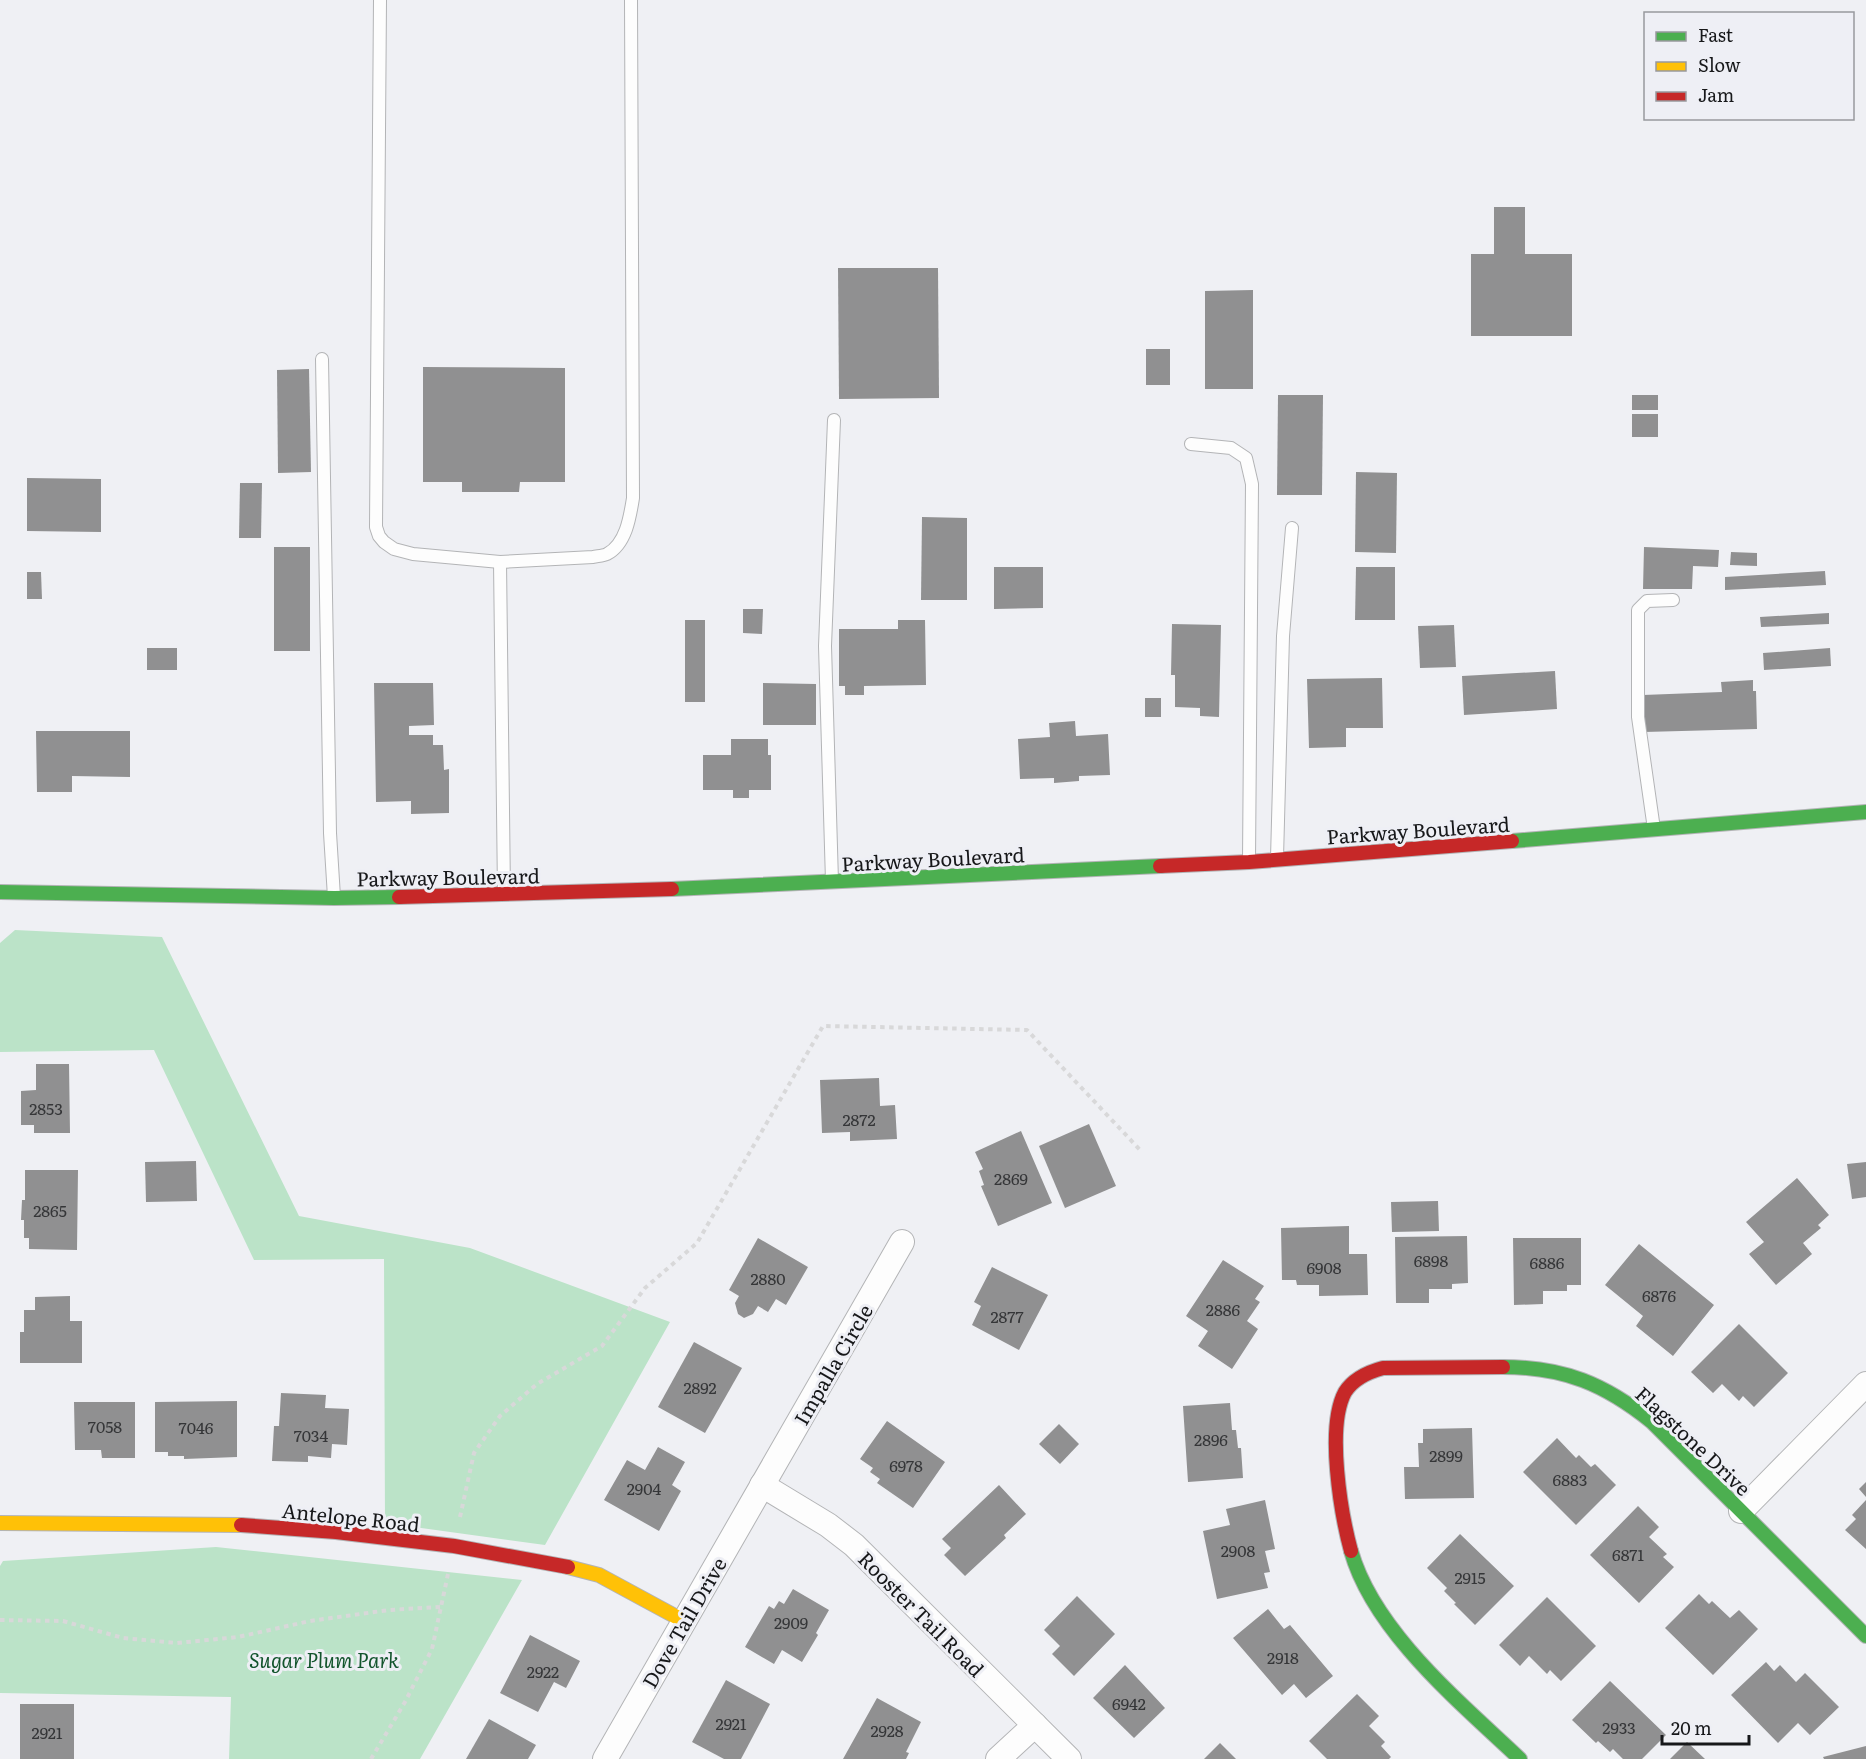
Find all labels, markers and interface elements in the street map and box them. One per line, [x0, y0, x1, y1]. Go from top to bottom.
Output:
legend [1644, 12, 1854, 120]
text: Fast [1698, 21, 1734, 48]
text: Slow [1698, 51, 1741, 78]
text: Jam [1698, 81, 1734, 108]
street label: Parkway Boulevard [1325, 808, 1511, 850]
street label: Parkway Boulevard [841, 838, 1025, 878]
street label: Parkway Boulevard [356, 859, 540, 893]
house number: 2853 [29, 1096, 63, 1120]
house number: 2872 [843, 1107, 876, 1131]
house number: 2869 [994, 1166, 1028, 1190]
house number: 2865 [33, 1198, 67, 1222]
house number: 6898 [1414, 1248, 1448, 1272]
house number: 6886 [1530, 1250, 1565, 1274]
house number: 6908 [1306, 1255, 1342, 1279]
house number: 2880 [751, 1266, 786, 1290]
house number: 6876 [1642, 1283, 1676, 1307]
house number: 2886 [1206, 1297, 1241, 1321]
street label: Impalla Circle [785, 1298, 879, 1430]
house number: 2877 [991, 1304, 1024, 1328]
house number: 2892 [683, 1375, 717, 1399]
street label: Flagstone Drive [1629, 1378, 1759, 1502]
house number: 7058 [88, 1414, 122, 1438]
house number: 7046 [179, 1415, 214, 1439]
house number: 7034 [294, 1423, 328, 1447]
house number: 2896 [1194, 1427, 1228, 1451]
house number: 2899 [1429, 1443, 1463, 1467]
house number: 6978 [889, 1453, 923, 1477]
house number: 6883 [1553, 1467, 1587, 1491]
house number: 2904 [627, 1476, 661, 1500]
street label: Antelope Road [281, 1494, 421, 1538]
house number: 2908 [1221, 1538, 1255, 1562]
house number: 6871 [1612, 1542, 1644, 1566]
street label: Rooster Tail Road [852, 1543, 992, 1683]
street label: Dove Tail Drive [633, 1551, 733, 1693]
house number: 2915 [1454, 1565, 1486, 1589]
house number: 2909 [774, 1610, 808, 1634]
park label: Sugar Plum Park [249, 1644, 399, 1674]
house number: 2918 [1267, 1645, 1299, 1669]
house number: 2922 [527, 1659, 559, 1683]
house number: 6942 [1112, 1691, 1146, 1715]
scale bar [1662, 1708, 1749, 1746]
house number: 2921 [716, 1711, 747, 1735]
text: 20 m [1671, 1714, 1712, 1741]
house number: 2933 [1602, 1715, 1636, 1739]
house number: 2928 [870, 1718, 904, 1742]
house number: 2921 [32, 1720, 63, 1744]

